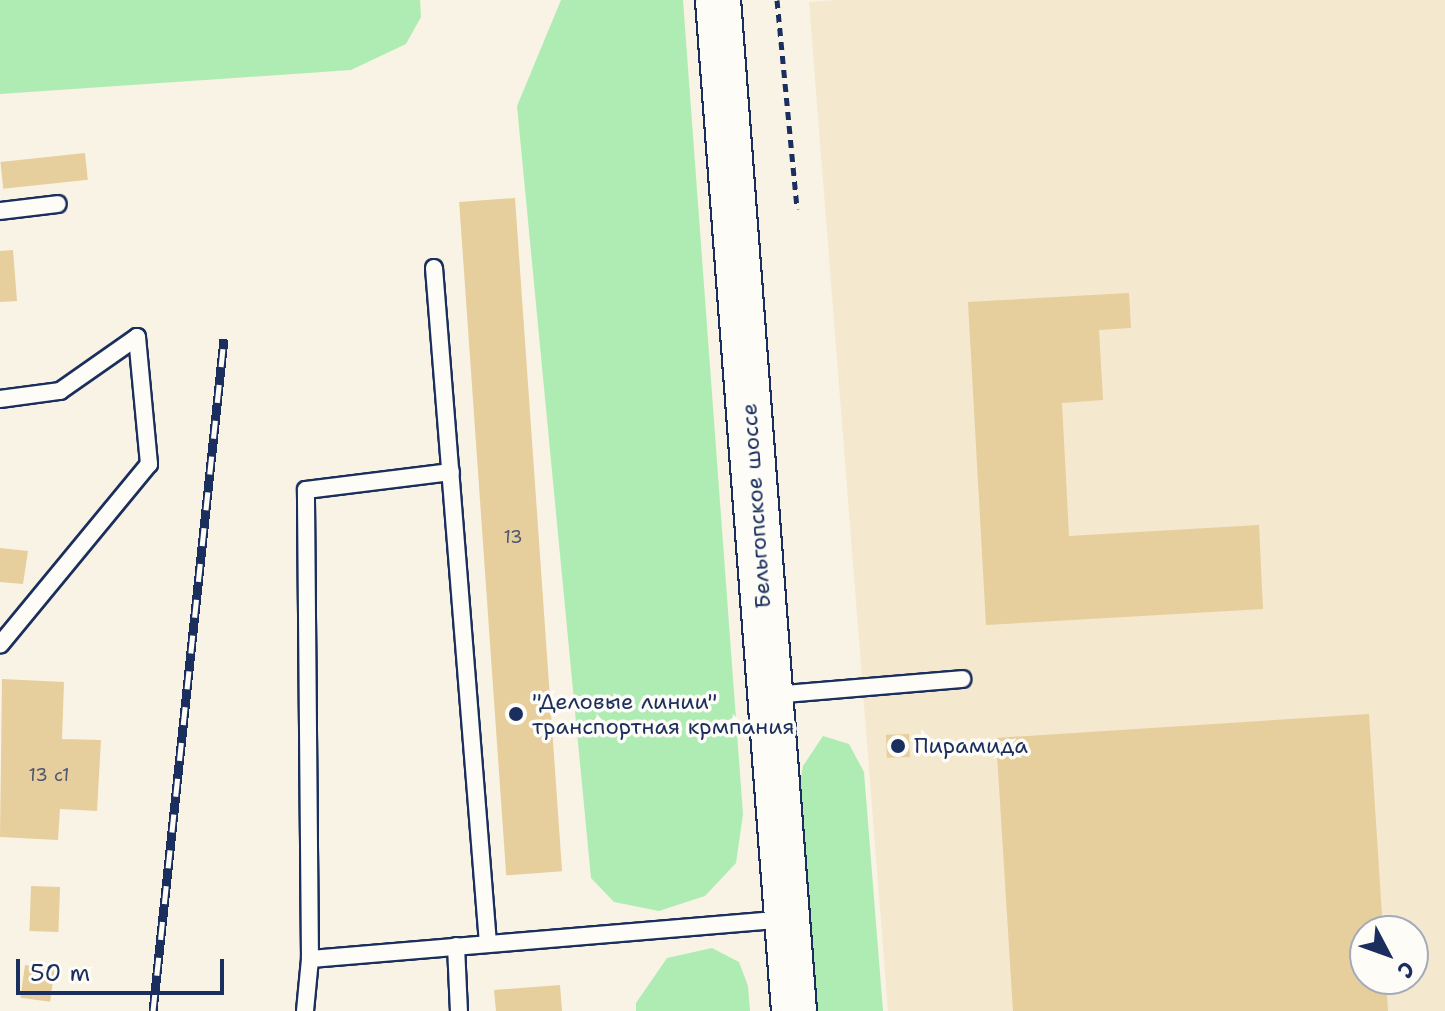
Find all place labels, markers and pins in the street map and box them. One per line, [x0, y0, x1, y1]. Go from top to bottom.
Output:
place label: "Деловые линии" транспортная крмпания [532, 688, 795, 740]
marker: "Деловые линии" транспортная крмпания [507, 705, 525, 723]
place label: Пирамида [914, 733, 1028, 759]
marker: Пирамида [889, 737, 907, 755]

